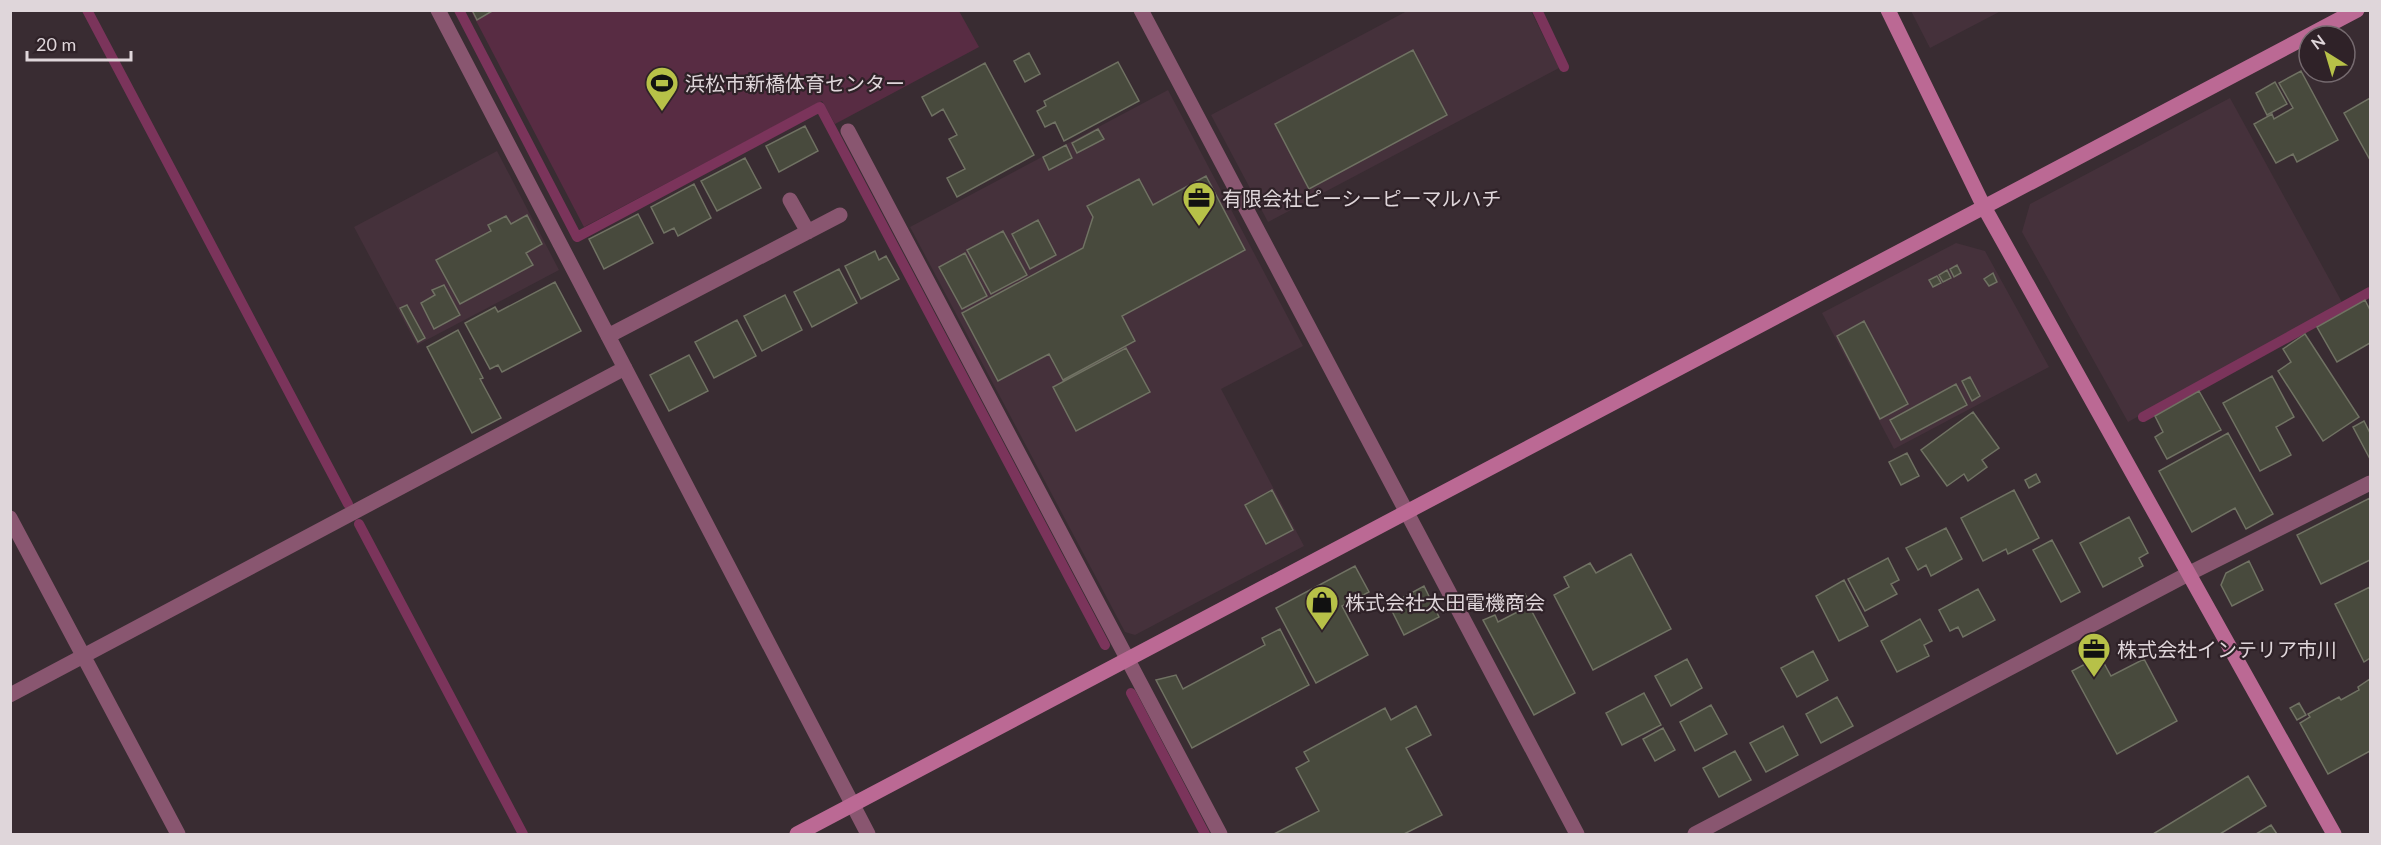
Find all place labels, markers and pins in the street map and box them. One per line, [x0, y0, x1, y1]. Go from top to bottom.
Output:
sports icon: 浜松市新橋体育センター [644, 65, 680, 112]
place label: 浜松市新橋体育センター [685, 71, 905, 95]
office icon: 有限会社ピーシーピーマルハチ [1181, 180, 1217, 227]
place label: 有限会社ピーシーピーマルハチ [1222, 186, 1502, 210]
shop icon: 株式会社太田電機商会 [1304, 584, 1340, 631]
place label: 株式会社太田電機商会 [1345, 590, 1545, 614]
office icon: 株式会社インテリア市川 [2076, 631, 2112, 678]
place label: 株式会社インテリア市川 [2117, 637, 2337, 661]

